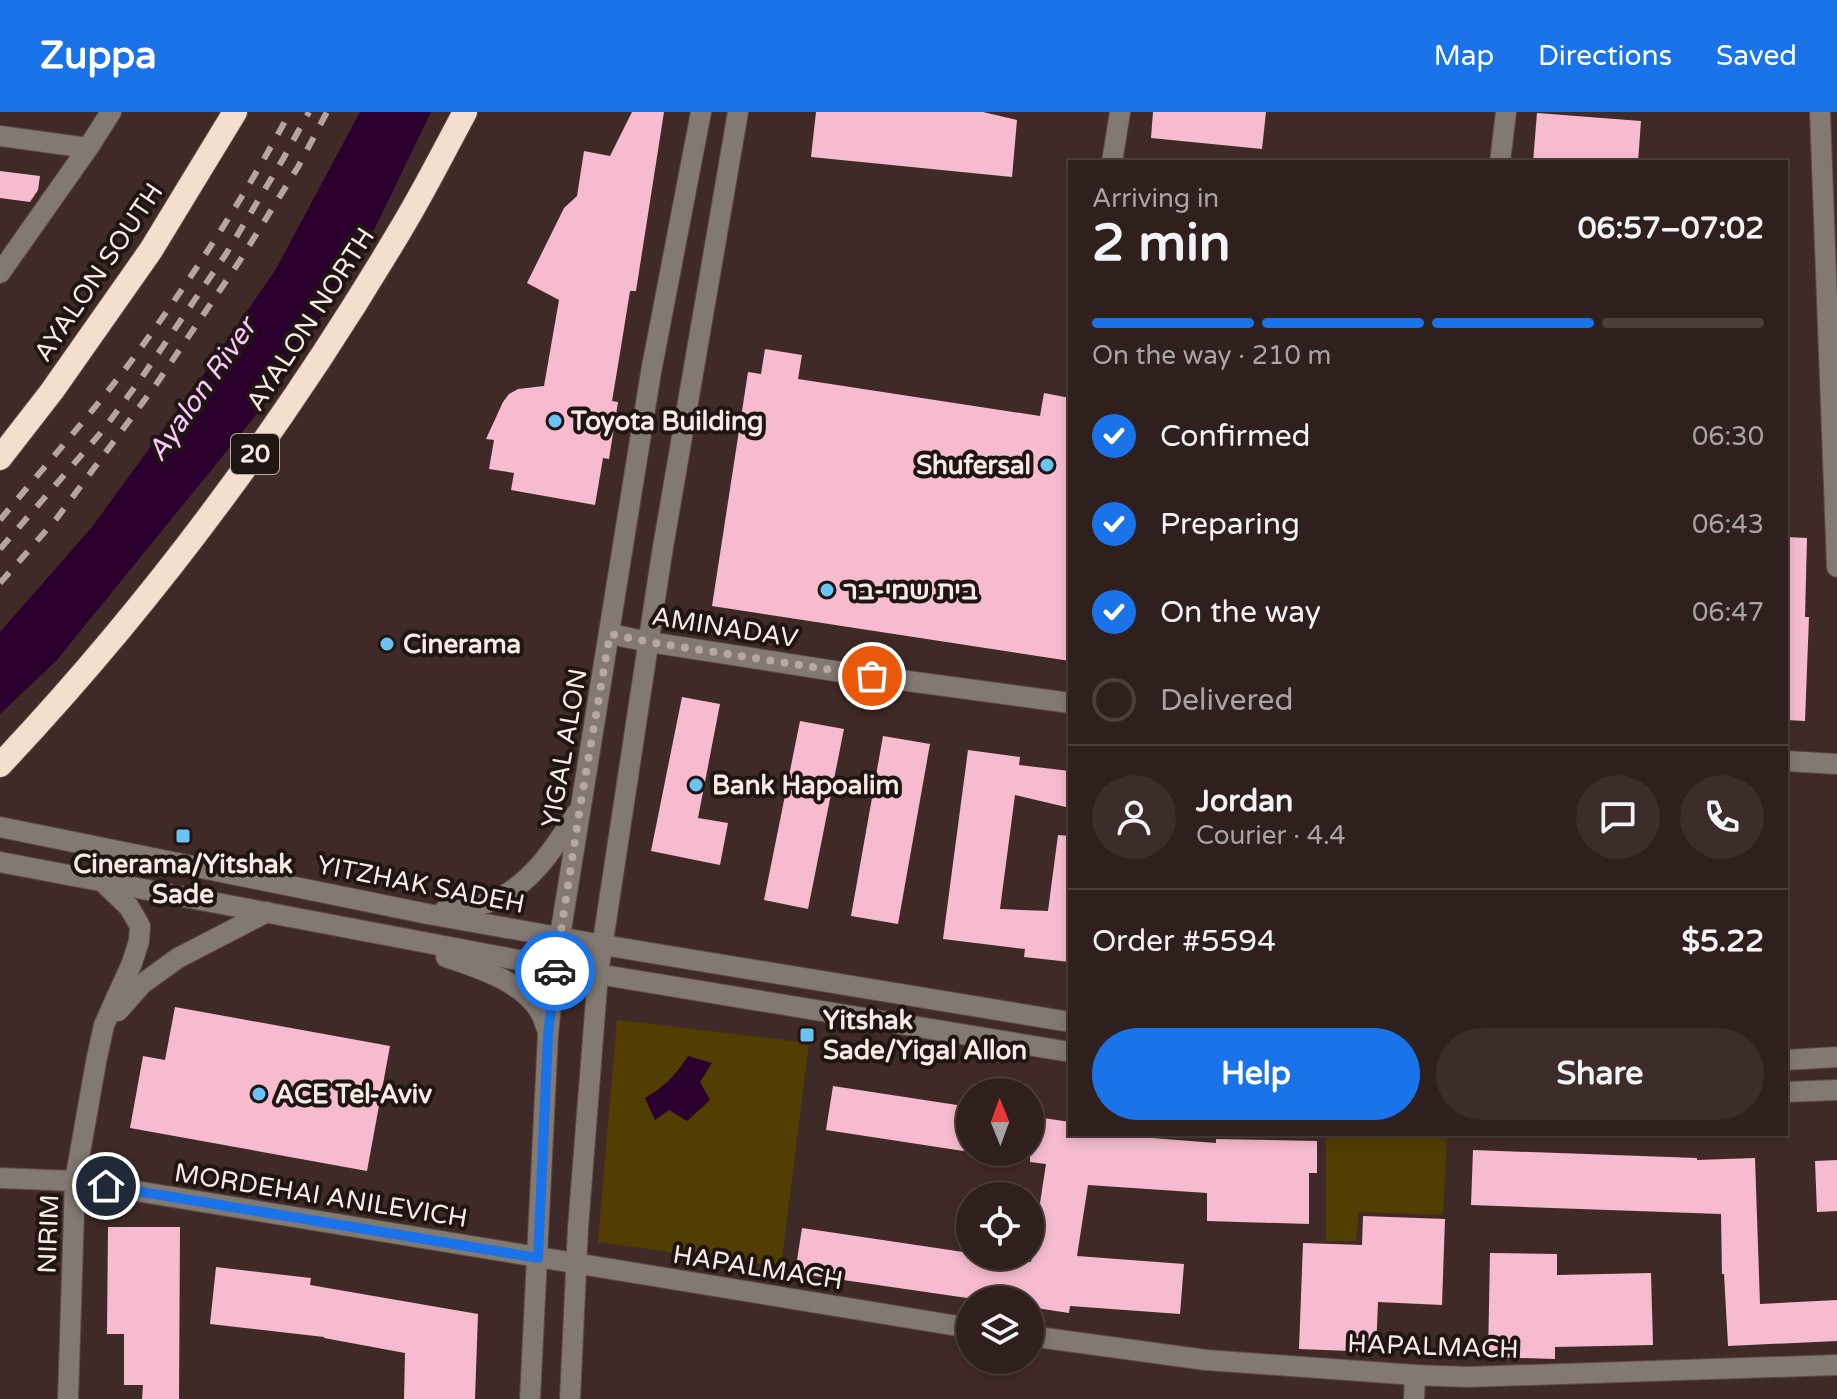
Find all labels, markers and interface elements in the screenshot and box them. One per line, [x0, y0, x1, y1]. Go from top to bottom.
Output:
text: Zuppa [40, 33, 157, 79]
text: Map [1434, 39, 1494, 73]
text: Directions [1538, 39, 1672, 73]
text: Saved [1716, 39, 1797, 73]
street label: AYALON SOUTH [27, 177, 170, 367]
text: Arriving in [1092, 183, 1219, 214]
text: 06:57–07:02 [1578, 210, 1764, 247]
text: 2 min [1092, 212, 1231, 275]
street label: AYALON NORTH [240, 222, 381, 417]
water label: Ayalon River [140, 309, 265, 468]
text: On the way · 210 m [1092, 340, 1331, 371]
place label: Toyota Building [570, 406, 763, 437]
marker: Toyota Building [546, 412, 564, 430]
icon: check [1092, 414, 1136, 458]
text: Confirmed [1160, 418, 1311, 455]
text: 06:30 [1692, 421, 1764, 452]
road number: 20 [231, 434, 279, 474]
place label: Shufersal [916, 450, 1031, 481]
marker: Shufersal [1038, 456, 1056, 474]
icon: check [1092, 502, 1136, 546]
text: Preparing [1160, 506, 1300, 543]
text: 06:43 [1692, 509, 1764, 540]
place label: בית שמי-בר [843, 575, 978, 606]
marker: בית שמי-בר [818, 581, 836, 599]
icon: check [1092, 590, 1136, 634]
text: On the way [1160, 594, 1321, 631]
text: 06:47 [1692, 597, 1764, 628]
street label: AMINADAV [650, 601, 800, 654]
place label: Cinerama [403, 629, 521, 660]
marker: Cinerama [378, 635, 396, 653]
pin [838, 642, 906, 710]
icon: bag [850, 654, 894, 698]
street label: YIGAL ALON [535, 666, 594, 830]
text: Delivered [1160, 682, 1294, 719]
place label: Bank Hapoalim [712, 770, 899, 801]
button: person [1092, 775, 1176, 859]
button: chat [1576, 775, 1660, 859]
button: phone [1680, 775, 1764, 859]
marker: Bank Hapoalim [687, 776, 705, 794]
text: Jordan [1196, 783, 1293, 820]
text: Courier · 4.4 [1196, 820, 1346, 851]
marker: Cinerama/Yitshak Sade [174, 827, 192, 845]
place label: Cinerama/Yitshak Sade [73, 849, 293, 910]
street label: YITZHAK SADEH [314, 849, 527, 920]
text: Order #5594 [1092, 923, 1276, 960]
text: $5.22 [1682, 923, 1764, 960]
courier [515, 931, 595, 1011]
icon: car [533, 949, 577, 993]
place label: Yitshak Sade/Yigal Allon [823, 1005, 1027, 1066]
marker: Yitshak Sade/Yigal Allon [798, 1026, 816, 1044]
button: Help [1092, 1028, 1420, 1120]
button: Share [1436, 1028, 1764, 1120]
north arrow [956, 1078, 1044, 1166]
map controls [956, 1078, 1044, 1374]
place label: ACE Tel-Aviv [275, 1079, 432, 1110]
marker: ACE Tel-Aviv [250, 1085, 268, 1103]
pin [72, 1152, 140, 1220]
street label: MORDEHAI ANILEVICH [172, 1157, 470, 1234]
icon: home [84, 1164, 128, 1208]
button: locate [956, 1182, 1044, 1270]
street label: NIRIM [32, 1194, 65, 1274]
street label: HAPALMACH [671, 1239, 845, 1296]
button: layers [956, 1286, 1044, 1374]
street label: HAPALMACH [1347, 1328, 1519, 1365]

